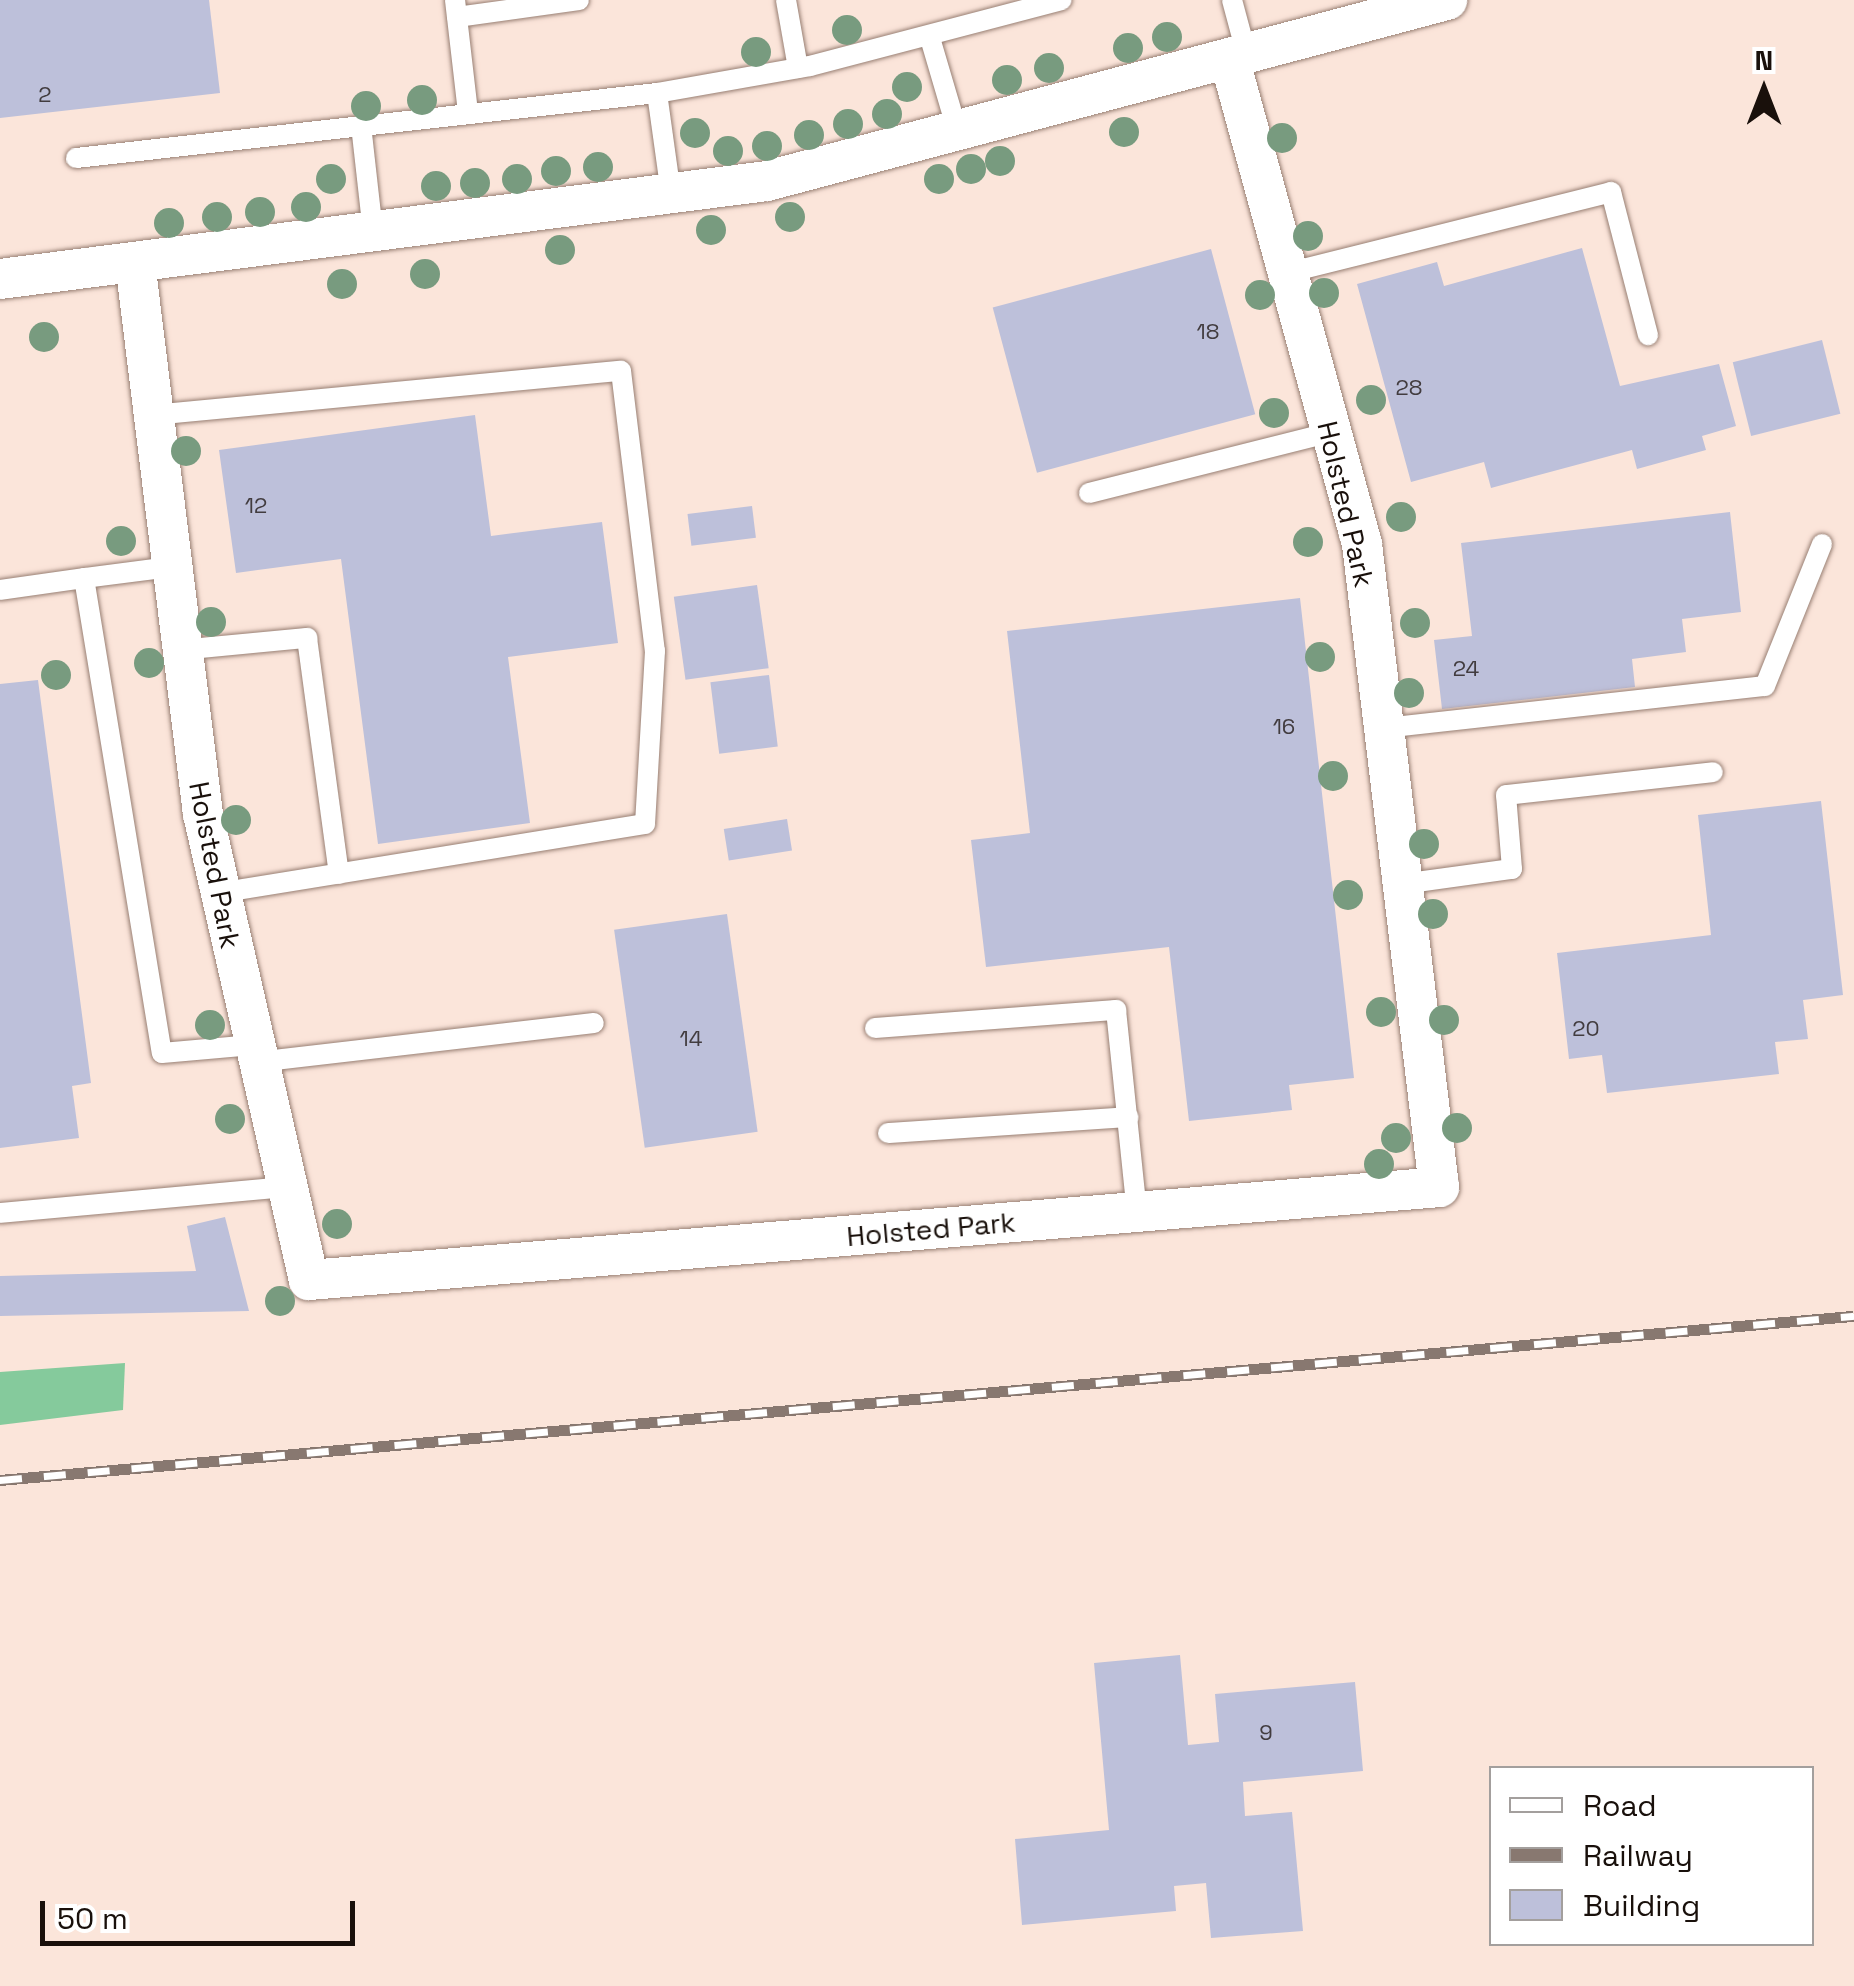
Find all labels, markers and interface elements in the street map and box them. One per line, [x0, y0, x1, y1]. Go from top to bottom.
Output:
north arrow [1714, 40, 1814, 140]
text: N [1755, 42, 1773, 78]
house number: 2 [38, 82, 52, 108]
house number: 18 [1197, 319, 1219, 345]
house number: 28 [1396, 375, 1422, 401]
street label: Holsted Park [1311, 418, 1381, 590]
house number: 12 [245, 493, 267, 519]
house number: 24 [1453, 656, 1479, 682]
house number: 16 [1273, 714, 1295, 740]
street label: Holsted Park [182, 779, 248, 951]
house number: 20 [1572, 1016, 1600, 1042]
house number: 14 [680, 1026, 702, 1052]
street label: Holsted Park [845, 1205, 1017, 1253]
house number: 9 [1259, 1720, 1273, 1746]
legend [1489, 1766, 1814, 1946]
text: Road [1583, 1786, 1657, 1825]
text: Railway [1583, 1836, 1693, 1875]
scale bar [45, 1881, 360, 1943]
text: Building [1583, 1886, 1700, 1925]
text: 50 m [57, 1899, 128, 1938]

